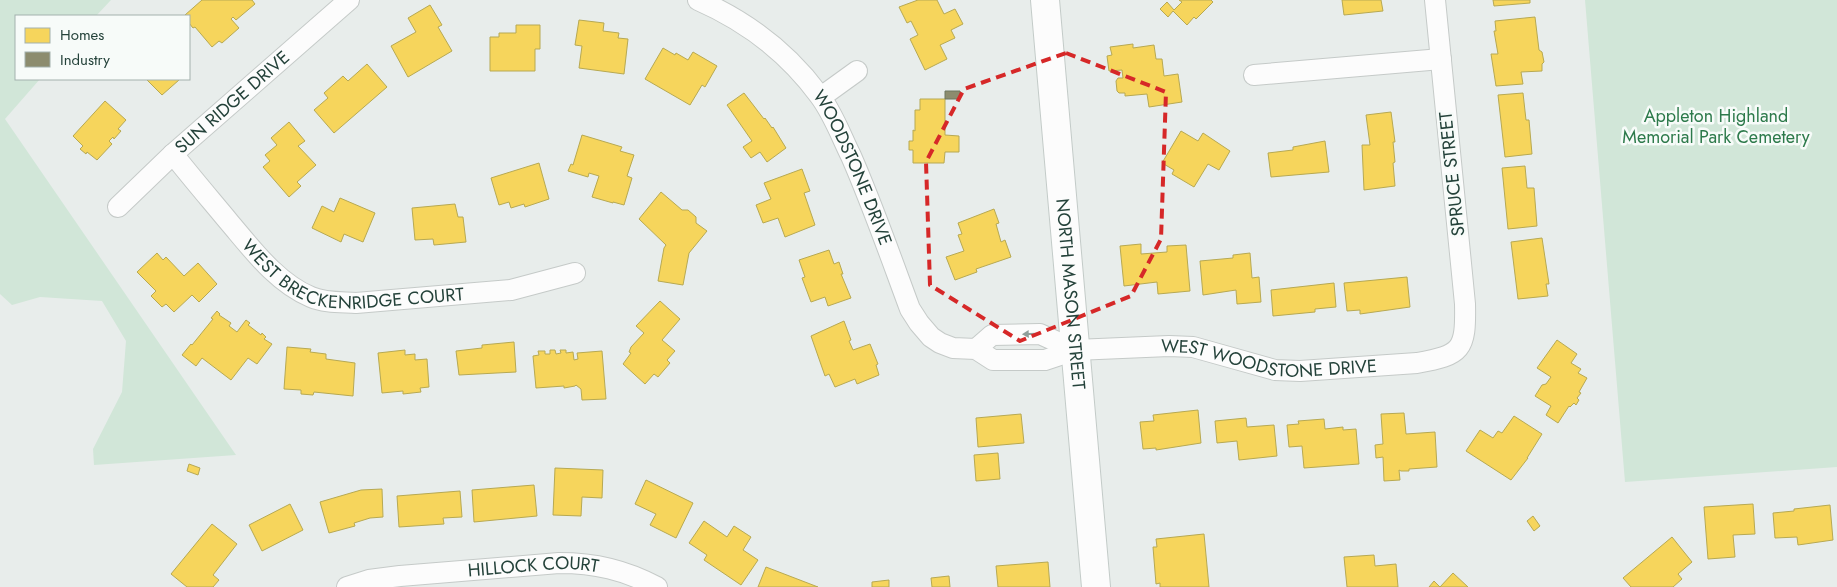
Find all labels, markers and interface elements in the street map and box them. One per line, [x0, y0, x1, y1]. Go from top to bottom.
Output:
legend [15, 15, 190, 80]
text: Homes [60, 24, 104, 46]
street label: SUN RIDGE DRIVE [169, 45, 295, 160]
text: Industry [60, 49, 110, 71]
street label: WOODSTONE DRIVE [806, 85, 898, 249]
park label: Appleton Highland Memorial Park Cemetery [1622, 103, 1810, 150]
street label: SPRUCE STREET [1432, 110, 1471, 238]
street label: NORTH MASON STREET [1049, 197, 1092, 391]
street label: WEST BRECKENRIDGE COURT [236, 233, 465, 316]
one-way arrow [1021, 330, 1037, 338]
street label: WEST WOODSTONE DRIVE [1161, 333, 1378, 384]
street label: HILLOCK COURT [467, 550, 601, 583]

